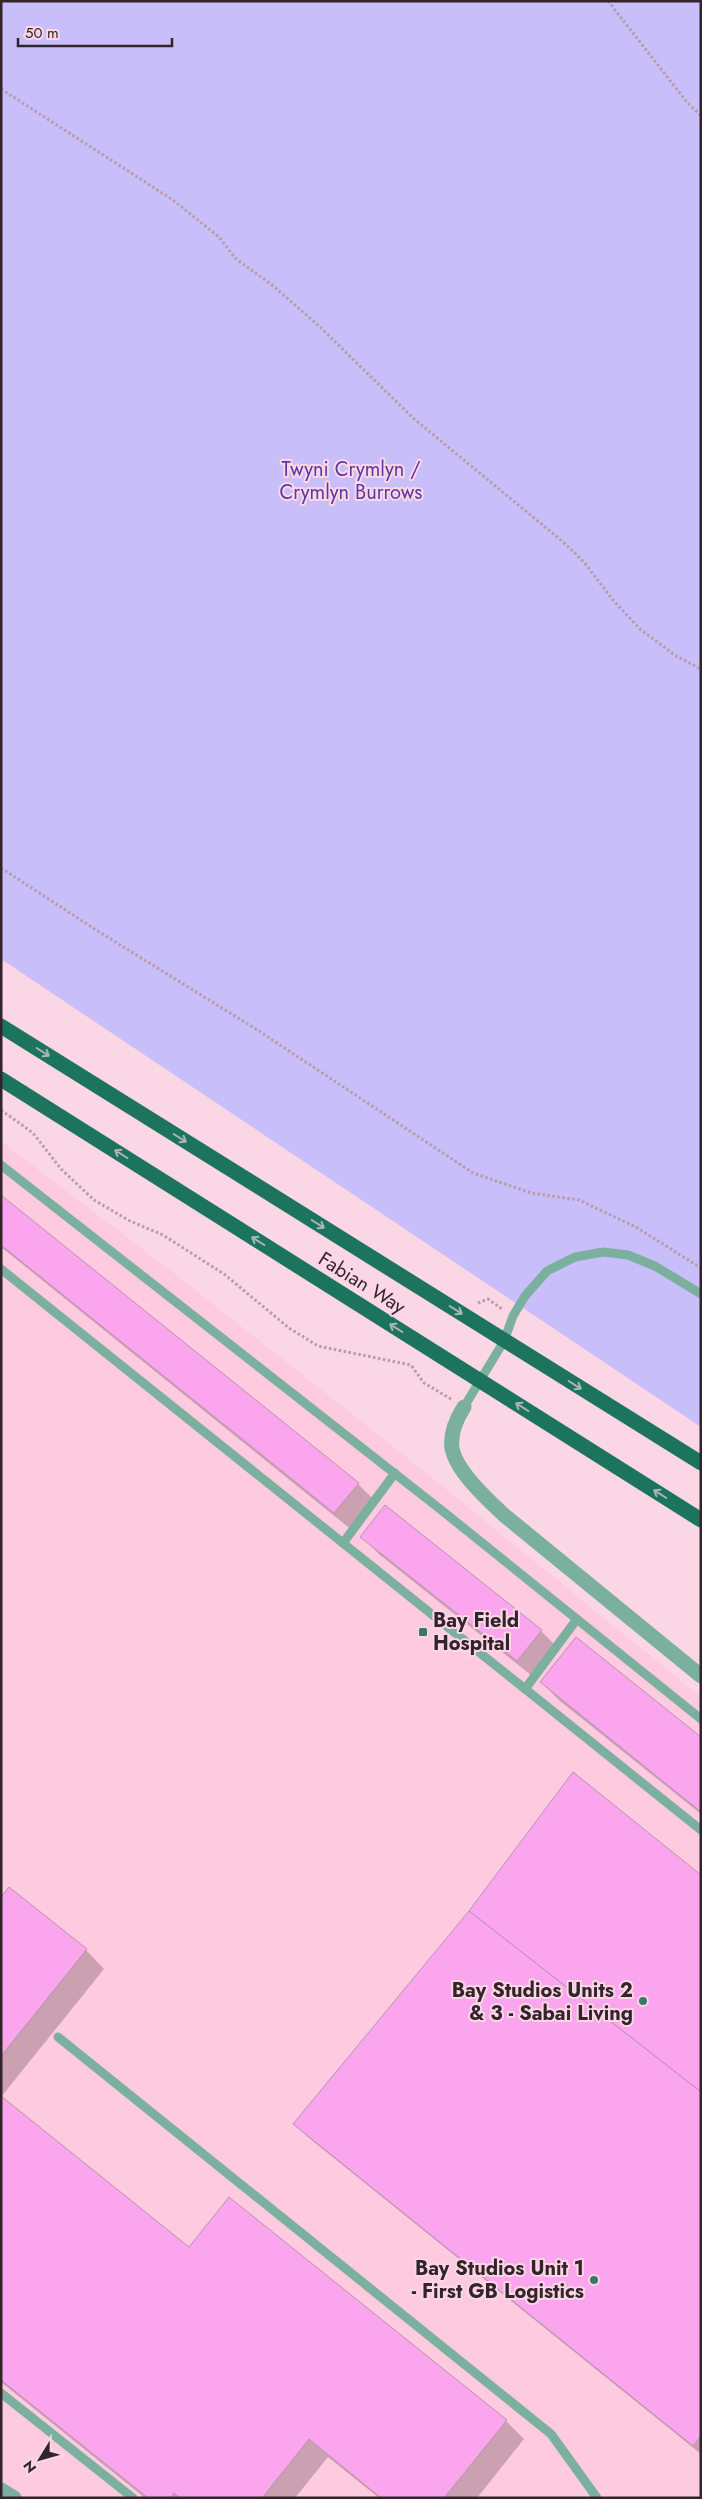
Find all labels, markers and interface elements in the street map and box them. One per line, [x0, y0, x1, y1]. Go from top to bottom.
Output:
scale bar [18, 15, 171, 47]
text: 50 m [25, 22, 59, 44]
park label: Twyni Crymlyn / Crymlyn Burrows [280, 455, 422, 507]
one-way arrow [35, 1047, 49, 1057]
one-way arrow [173, 1133, 187, 1143]
one-way arrow [114, 1149, 128, 1159]
one-way arrow [311, 1219, 325, 1229]
one-way arrow [252, 1236, 266, 1246]
street label: Fabian Way [313, 1245, 411, 1321]
one-way arrow [449, 1305, 463, 1316]
one-way arrow [389, 1322, 403, 1332]
one-way arrow [568, 1380, 582, 1390]
one-way arrow [515, 1402, 529, 1413]
one-way arrow [653, 1488, 667, 1498]
place label: Bay Field Hospital [433, 1606, 519, 1658]
marker: Bay Field Hospital [417, 1626, 429, 1638]
place label: Bay Studios Units 2 & 3 - Sabai Living [452, 1976, 633, 2028]
marker: Bay Studios Units 2 & 3 - Sabai Living [637, 1995, 649, 2007]
place label: Bay Studios Unit 1 - First GB Logistics [412, 2254, 584, 2306]
marker: Bay Studios Unit 1 - First GB Logistics [588, 2274, 600, 2286]
north arrow [15, 2434, 65, 2484]
text: N [18, 2456, 41, 2477]

